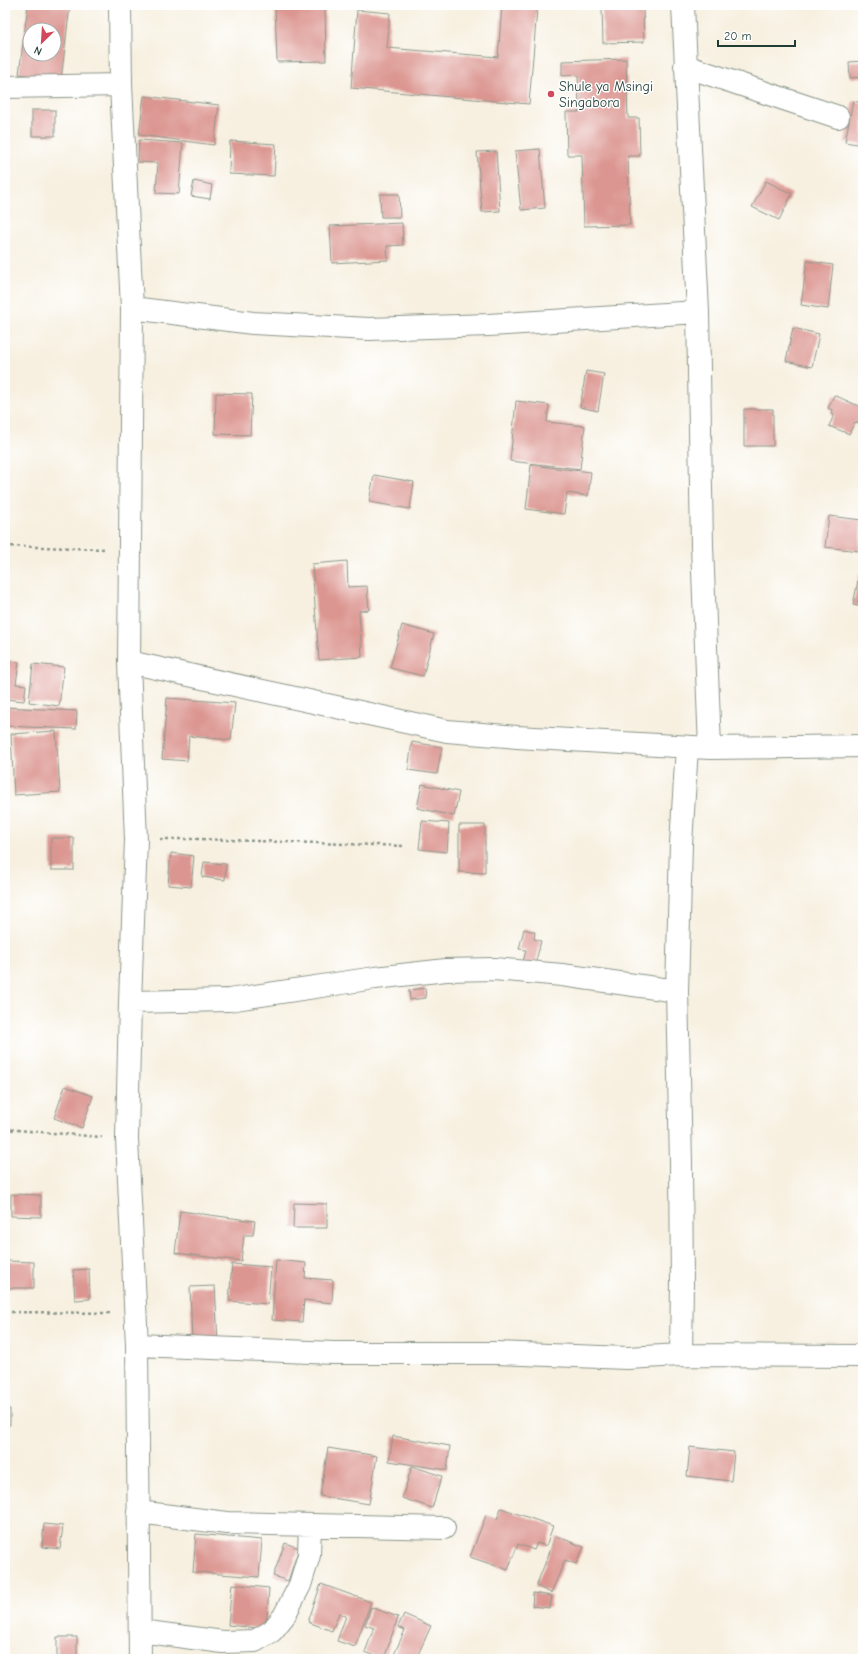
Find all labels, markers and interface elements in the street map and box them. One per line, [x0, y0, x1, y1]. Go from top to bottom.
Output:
north arrow [22, 22, 62, 62]
scale bar [718, 22, 795, 48]
text: 20 m [724, 29, 752, 43]
text: N [32, 43, 44, 58]
place label: Shule ya Msingi Singabora [559, 78, 653, 111]
marker: Shule ya Msingi Singabora [546, 89, 556, 99]

